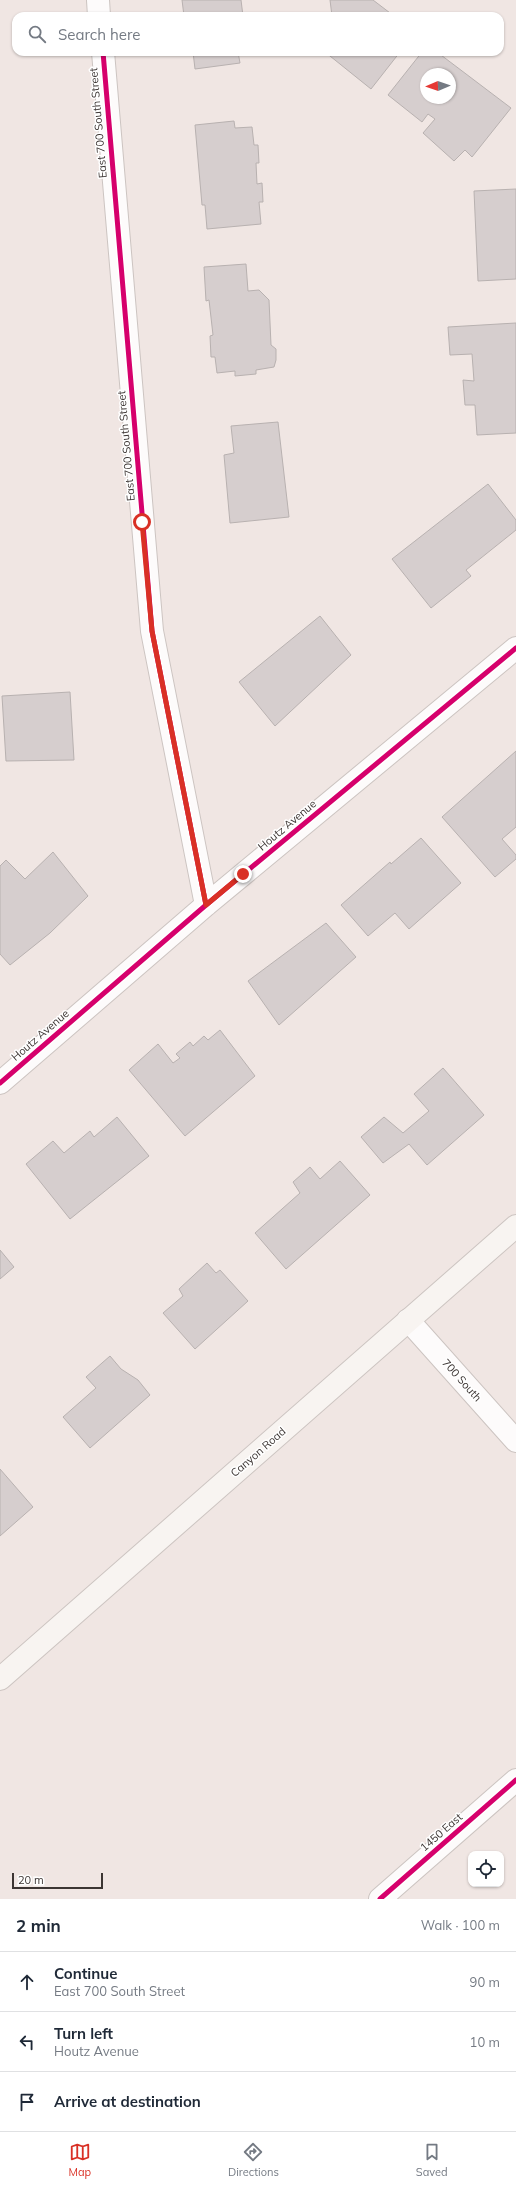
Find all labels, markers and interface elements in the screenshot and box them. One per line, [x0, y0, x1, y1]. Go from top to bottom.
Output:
search box [12, 12, 504, 56]
icon: search [26, 23, 48, 45]
text: Search here [58, 25, 140, 44]
street label: East 700 South Street [86, 67, 110, 179]
north arrow [420, 68, 456, 104]
street label: East 700 South Street [114, 390, 138, 502]
route start [133, 513, 151, 531]
street label: Houtz Avenue [255, 797, 319, 853]
route end [234, 865, 252, 883]
street label: Houtz Avenue [8, 1006, 72, 1064]
street label: 700 South [439, 1356, 485, 1404]
street label: Canyon Road [227, 1424, 289, 1480]
street label: 1450 East [417, 1810, 465, 1854]
map controls [468, 1851, 504, 1887]
button: locate [468, 1851, 504, 1887]
scale bar [12, 1871, 103, 1890]
text: 20 m [18, 1873, 44, 1887]
text: 2 min [16, 1915, 61, 1936]
text: Walk · 100 m [421, 1917, 500, 1933]
text: Continue [54, 1964, 117, 1983]
icon: ahead [16, 1971, 38, 1993]
text: 90 m [470, 1974, 500, 1990]
text: East 700 South Street [54, 1983, 185, 1999]
text: Turn left [54, 2024, 113, 2043]
icon: left [16, 2031, 38, 2053]
text: 10 m [470, 2034, 500, 2050]
text: Houtz Avenue [54, 2043, 139, 2059]
icon: arrive [16, 2091, 38, 2113]
text: Arrive at destination [54, 2092, 201, 2111]
tab: Map [68, 2141, 91, 2179]
tab: Directions [228, 2141, 279, 2179]
tab: Saved [416, 2141, 448, 2179]

